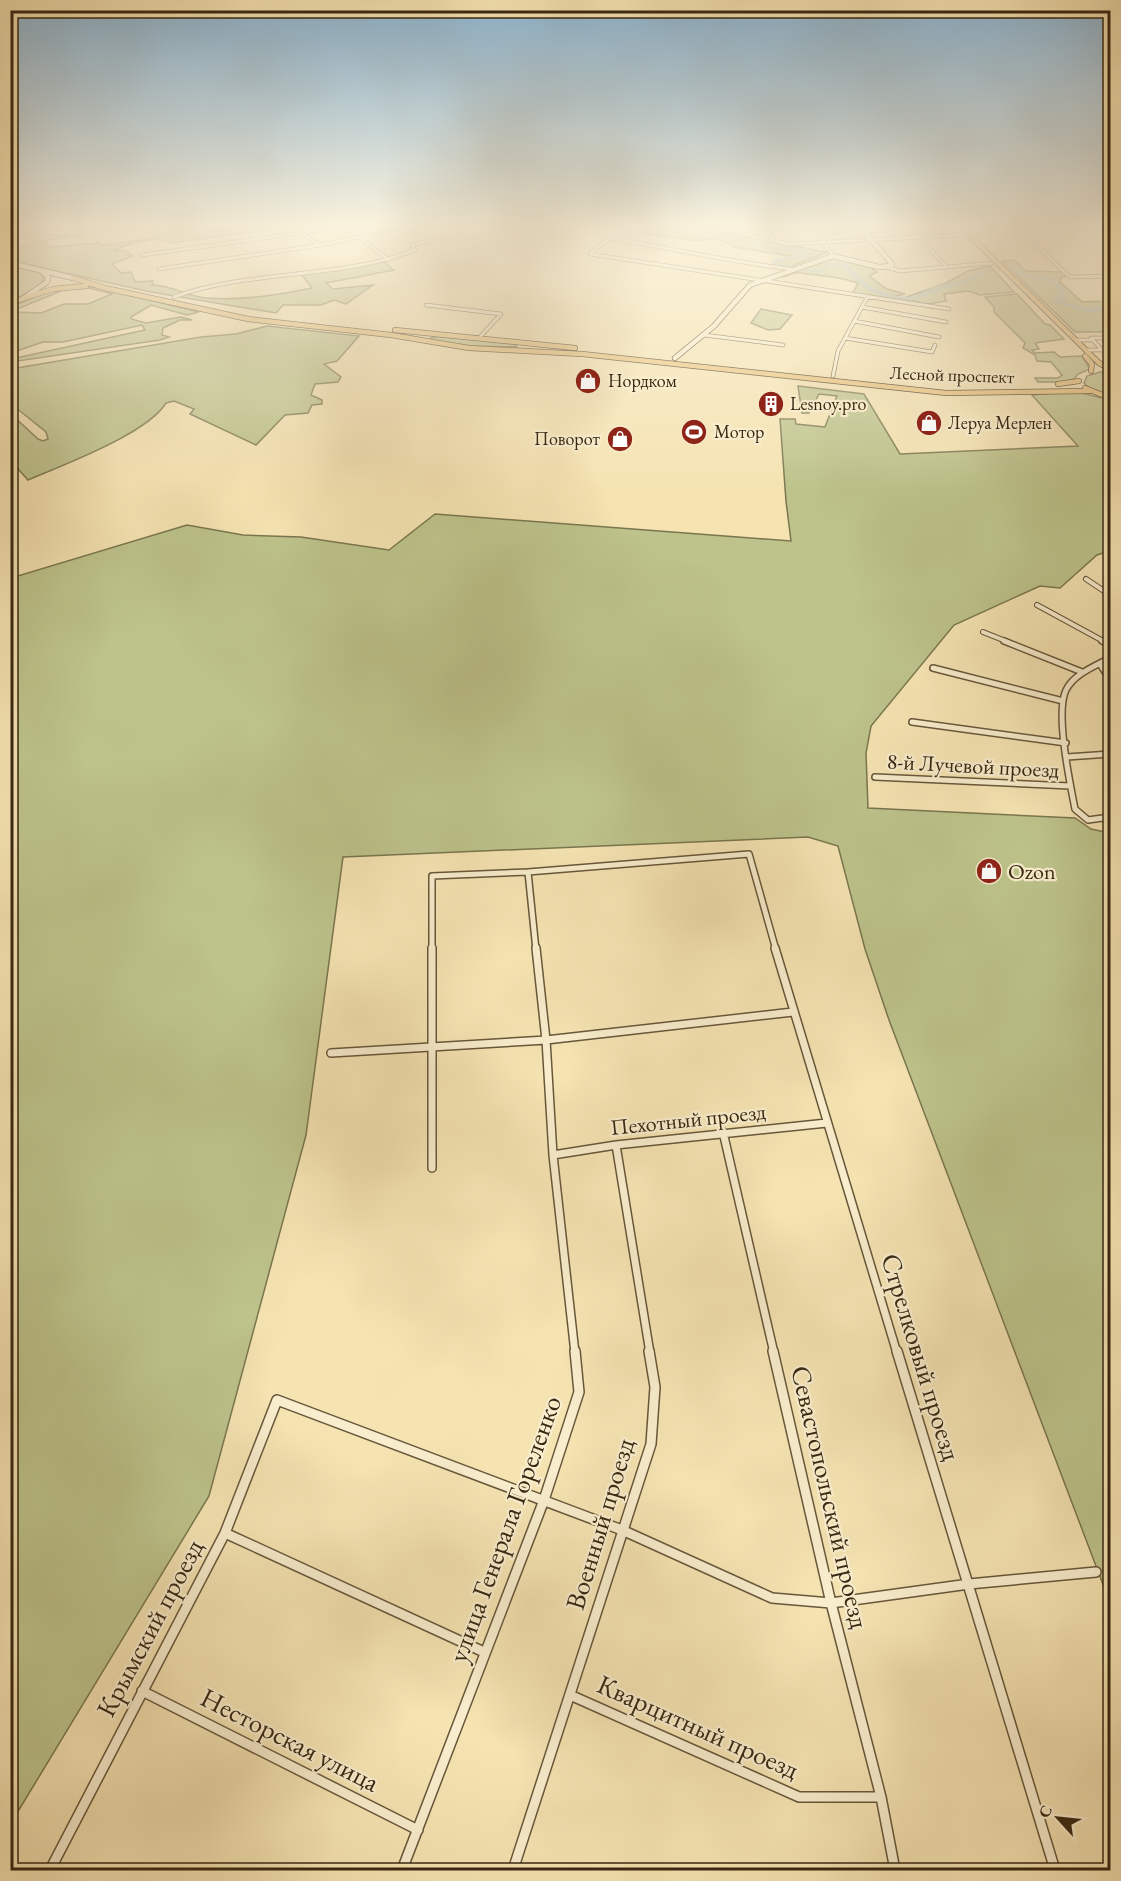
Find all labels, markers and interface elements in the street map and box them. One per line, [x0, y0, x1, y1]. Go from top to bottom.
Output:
street label: Лесной проспект [889, 361, 1015, 388]
shop icon: Нордком [573, 366, 603, 396]
place label: Нордком [608, 369, 678, 392]
building icon: Lesnoy.pro [756, 389, 786, 419]
place label: Lesnoy.pro [790, 392, 866, 415]
shop icon: Леруа Мерлен [914, 408, 944, 438]
place label: Леруа Мерлен [948, 411, 1052, 434]
sports icon: Мотор [679, 417, 709, 447]
place label: Мотор [714, 420, 764, 443]
shop icon: Поворот [605, 424, 635, 454]
place label: Поворот [534, 427, 601, 450]
street label: 8-й Лучевой проезд [886, 747, 1060, 784]
shop icon: Ozon [974, 856, 1004, 886]
place label: Ozon [1008, 857, 1056, 886]
street label: Пехотный проезд [609, 1097, 767, 1142]
street label: Стрелковый проезд [873, 1249, 970, 1465]
street label: Севастопольский проезд [783, 1362, 878, 1632]
street label: улица Генерала Гореленко [440, 1391, 569, 1667]
street label: Военный проезд [557, 1434, 642, 1614]
street label: Крымский проезд [88, 1533, 211, 1723]
street label: Кварцитный проезд [592, 1666, 805, 1787]
street label: Несторская улица [195, 1679, 386, 1800]
north arrow [1028, 1788, 1088, 1848]
text: С [1033, 1802, 1057, 1821]

